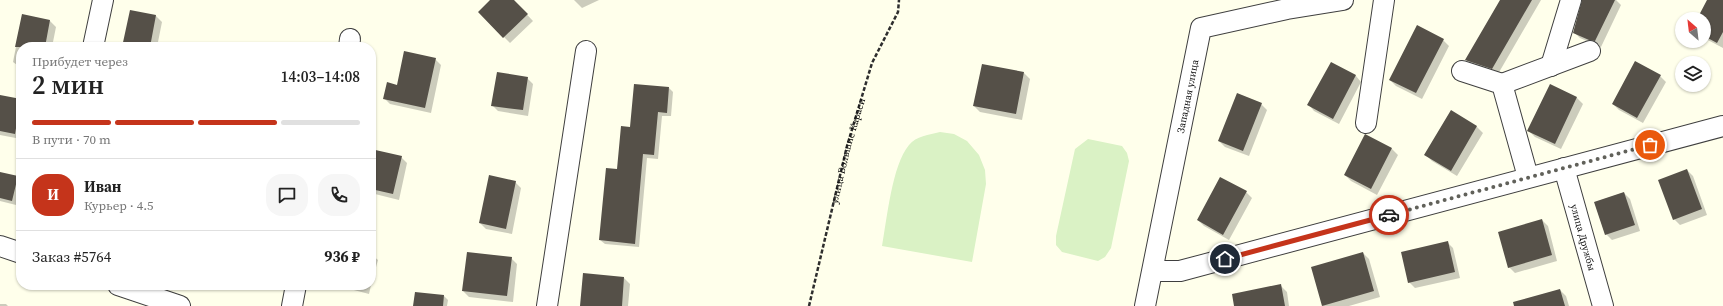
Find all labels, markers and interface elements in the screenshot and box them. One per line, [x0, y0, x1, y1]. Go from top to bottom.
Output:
north arrow [1675, 12, 1711, 48]
map controls [1675, 12, 1711, 92]
text: Прибудет через [32, 53, 128, 70]
button: layers [1675, 56, 1711, 92]
street label: Западная улица [1174, 57, 1202, 134]
text: 14:03–14:08 [281, 66, 360, 87]
text: 2 мин [32, 67, 104, 103]
street label: улица Большие Караси [828, 96, 868, 205]
pin [1633, 128, 1667, 162]
text: В пути · 70 m [32, 131, 111, 148]
icon: bag [1639, 134, 1661, 156]
button: chat [266, 174, 308, 216]
button: phone [318, 174, 360, 216]
text: Иван [84, 176, 122, 197]
text: И [47, 184, 59, 205]
courier [1369, 195, 1409, 235]
text: Курьер · 4.5 [84, 197, 154, 214]
street label: улица Дружбы [1567, 203, 1599, 273]
icon: car [1378, 204, 1400, 226]
pin [1208, 242, 1242, 276]
text: Заказ #5764 [32, 246, 111, 267]
text: 936 ₽ [324, 246, 360, 267]
icon: home [1214, 248, 1236, 270]

